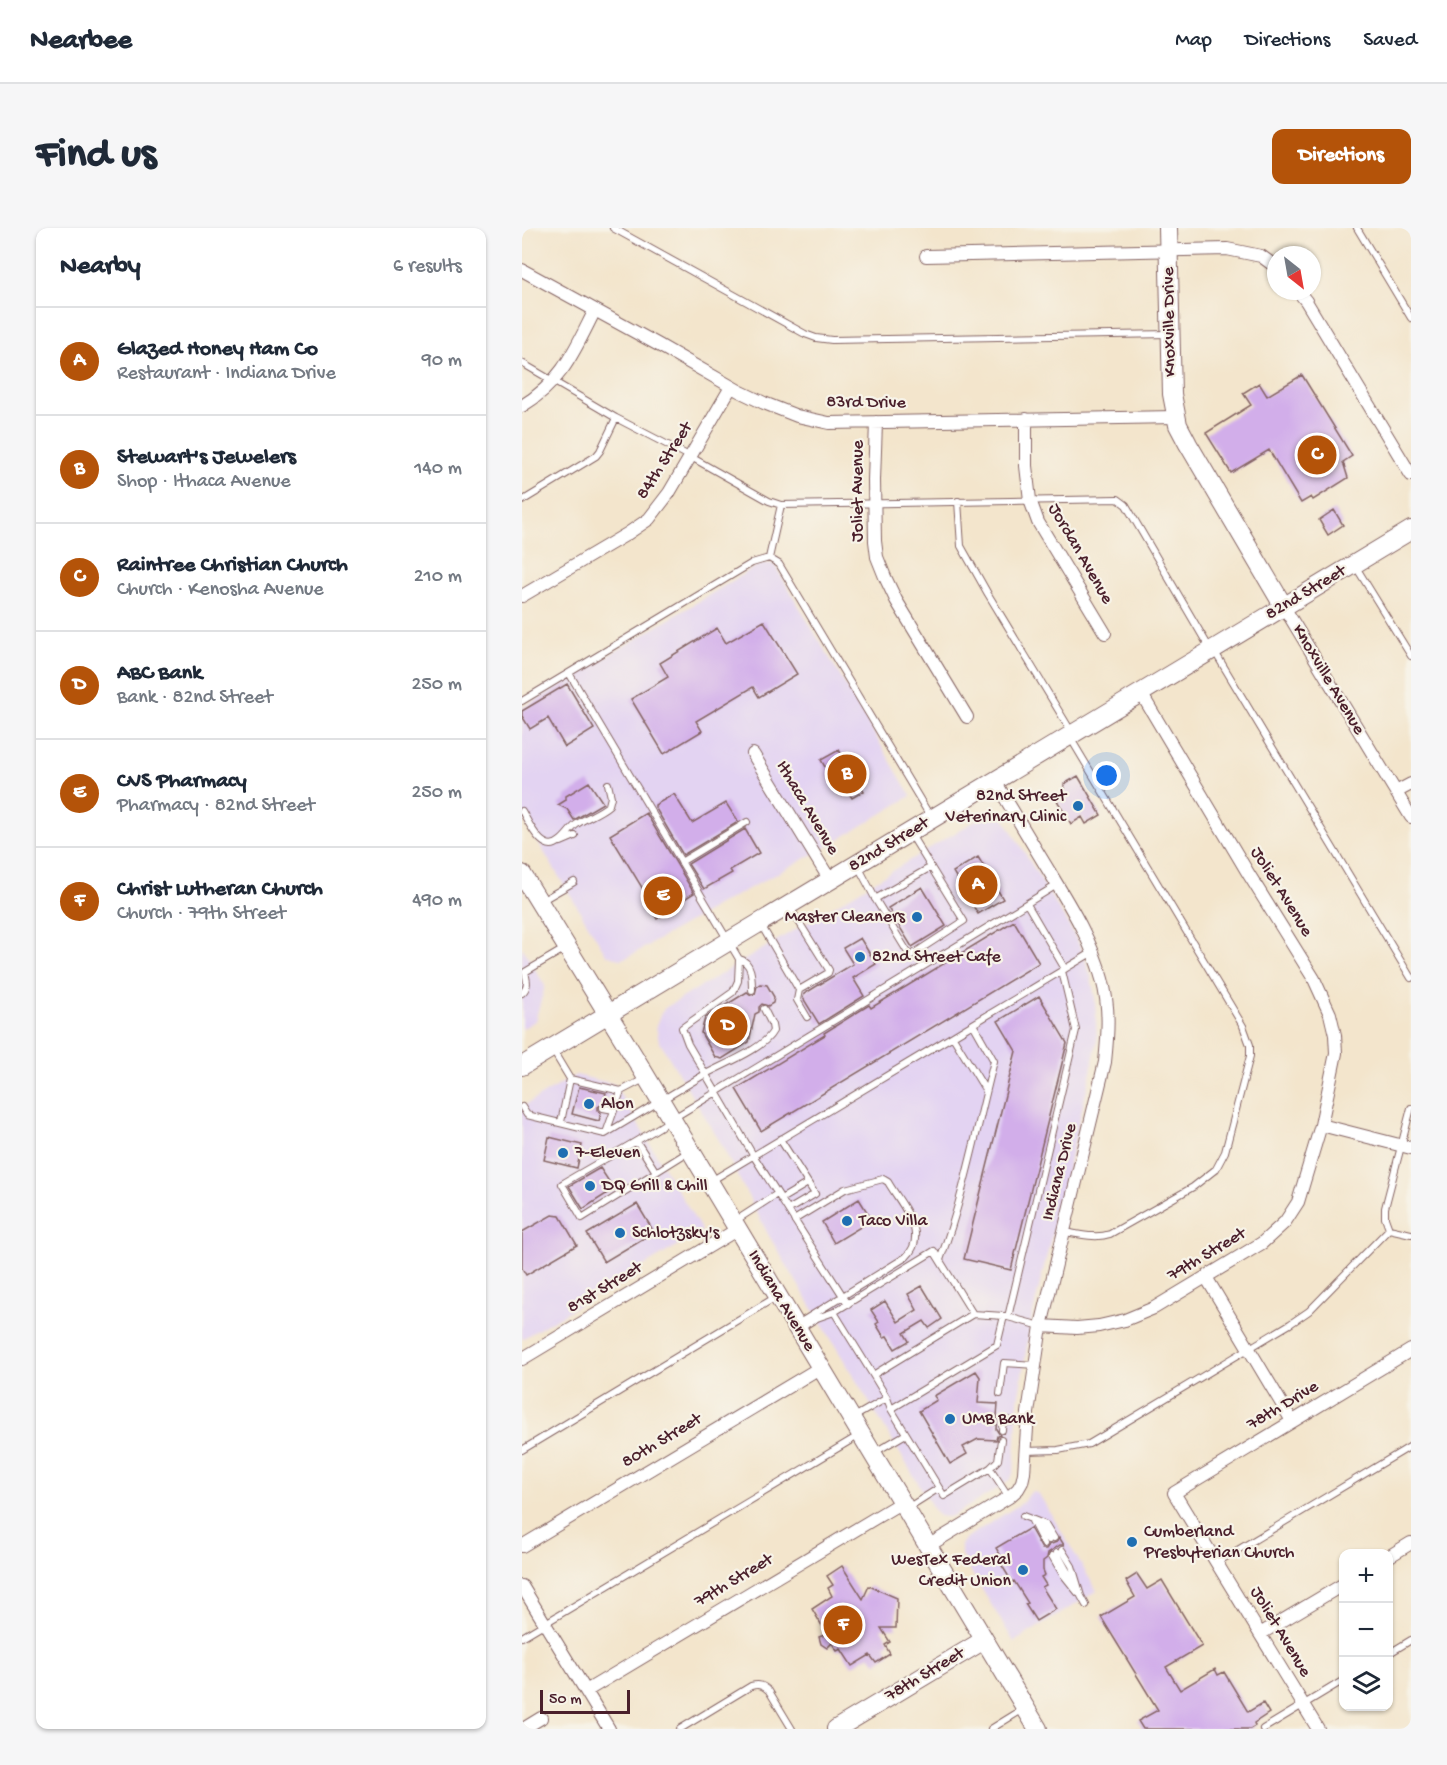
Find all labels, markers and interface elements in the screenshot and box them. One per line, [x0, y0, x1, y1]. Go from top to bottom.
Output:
text: Nearbee [30, 25, 132, 58]
text: Map [1175, 29, 1212, 54]
text: Directions [1245, 29, 1330, 54]
text: Saved [1363, 29, 1417, 54]
button: Directions [1272, 129, 1411, 184]
text: Find us [36, 132, 156, 181]
north arrow [1267, 246, 1321, 300]
text: Nearby [60, 252, 141, 283]
text: 6 results [393, 256, 462, 279]
street label: Knoxville Drive [1159, 266, 1181, 377]
text: Glazed Honey Ham Co [117, 337, 318, 363]
text: A [74, 350, 85, 373]
text: 90 m [422, 350, 462, 373]
text: Restaurant · Indiana Drive [117, 363, 336, 386]
street label: 83rd Drive [826, 392, 907, 414]
street label: 84th Street [632, 417, 699, 503]
pin: C [1298, 432, 1336, 478]
street label: Joliet Avenue [848, 439, 869, 542]
text: Stewart's Jewelers [117, 445, 296, 471]
text: B [74, 458, 85, 481]
text: 140 m [414, 458, 462, 481]
text: Shop · Ithaca Avenue [117, 471, 291, 494]
street label: Jordan Avenue [1043, 500, 1118, 609]
text: Raintree Christian Church [117, 553, 348, 579]
street label: 82nd Street [1262, 560, 1351, 625]
text: C [74, 566, 85, 589]
text: 210 m [414, 566, 462, 589]
text: Church · Kenosha Avenue [117, 579, 324, 602]
street label: Knoxville Avenue [1287, 621, 1369, 739]
text: ABC Bank [117, 661, 202, 687]
text: D [73, 674, 86, 697]
text: 250 m [411, 674, 462, 697]
text: Bank · 82nd Street [117, 687, 273, 710]
pin: B [828, 752, 866, 796]
street label: Ithaca Avenue [771, 757, 844, 859]
your location [1092, 761, 1121, 790]
text: CVS Pharmacy [117, 769, 247, 795]
text: E [73, 782, 86, 805]
text: 250 m [411, 782, 462, 805]
place label: 82nd Street Veterinary Clinic [945, 786, 1068, 828]
text: Pharmacy · 82nd Street [117, 795, 315, 818]
marker: 82nd Street Veterinary Clinic [1071, 799, 1085, 813]
street label: 82nd Street [845, 812, 934, 877]
street label: Joliet Avenue [1245, 843, 1317, 941]
pin: A [958, 862, 998, 908]
pin: E [644, 874, 682, 918]
text: Christ Lutheran Church [117, 877, 323, 903]
text: F [74, 890, 85, 913]
text: 490 m [412, 890, 462, 913]
text: Church · 79th Street [117, 903, 286, 926]
place label: Master Cleaners [785, 907, 906, 928]
marker: Master Cleaners [910, 910, 924, 924]
place label: 82nd Street Cafe [872, 947, 1002, 968]
marker: 82nd Street Cafe [853, 950, 867, 964]
pin: D [708, 1004, 748, 1048]
place label: Alon [601, 1094, 634, 1115]
marker: Alon [582, 1097, 596, 1111]
street label: Indiana Drive [1038, 1121, 1082, 1223]
place label: 7-Eleven [574, 1143, 641, 1164]
marker: 7-Eleven [556, 1146, 570, 1160]
place label: DQ Grill & Chill [601, 1176, 708, 1197]
marker: DQ Grill & Chill [583, 1179, 597, 1193]
place label: Taco Villa [858, 1211, 928, 1232]
marker: Taco Villa [840, 1214, 854, 1228]
place label: Schlotzsky's [632, 1223, 721, 1244]
street label: 79th Street [1163, 1223, 1251, 1287]
marker: Schlotzsky's [613, 1226, 627, 1240]
street label: Indiana Avenue [743, 1247, 820, 1356]
street label: 81st Street [564, 1257, 648, 1318]
street label: 78th Drive [1243, 1376, 1323, 1436]
street label: 80th Street [618, 1408, 707, 1473]
place label: UMB Bank [962, 1409, 1036, 1430]
marker: UMB Bank [943, 1412, 957, 1426]
place label: Cumberland Presbyterian Church [1143, 1522, 1295, 1564]
marker: Cumberland Presbyterian Church [1125, 1535, 1139, 1549]
street label: 79th Street [690, 1549, 778, 1613]
map controls [1339, 1549, 1393, 1711]
button: + [1339, 1549, 1393, 1603]
place label: WesTex Federal Credit Union [891, 1550, 1011, 1592]
marker: WesTex Federal Credit Union [1016, 1563, 1030, 1577]
street label: Joliet Avenue [1245, 1583, 1316, 1682]
pin: F [824, 1602, 862, 1648]
button: − [1339, 1603, 1393, 1657]
street label: 78th Street [881, 1642, 970, 1707]
button: layers [1339, 1657, 1393, 1711]
scale bar [540, 1687, 630, 1714]
text: 50 m [549, 1691, 582, 1710]

